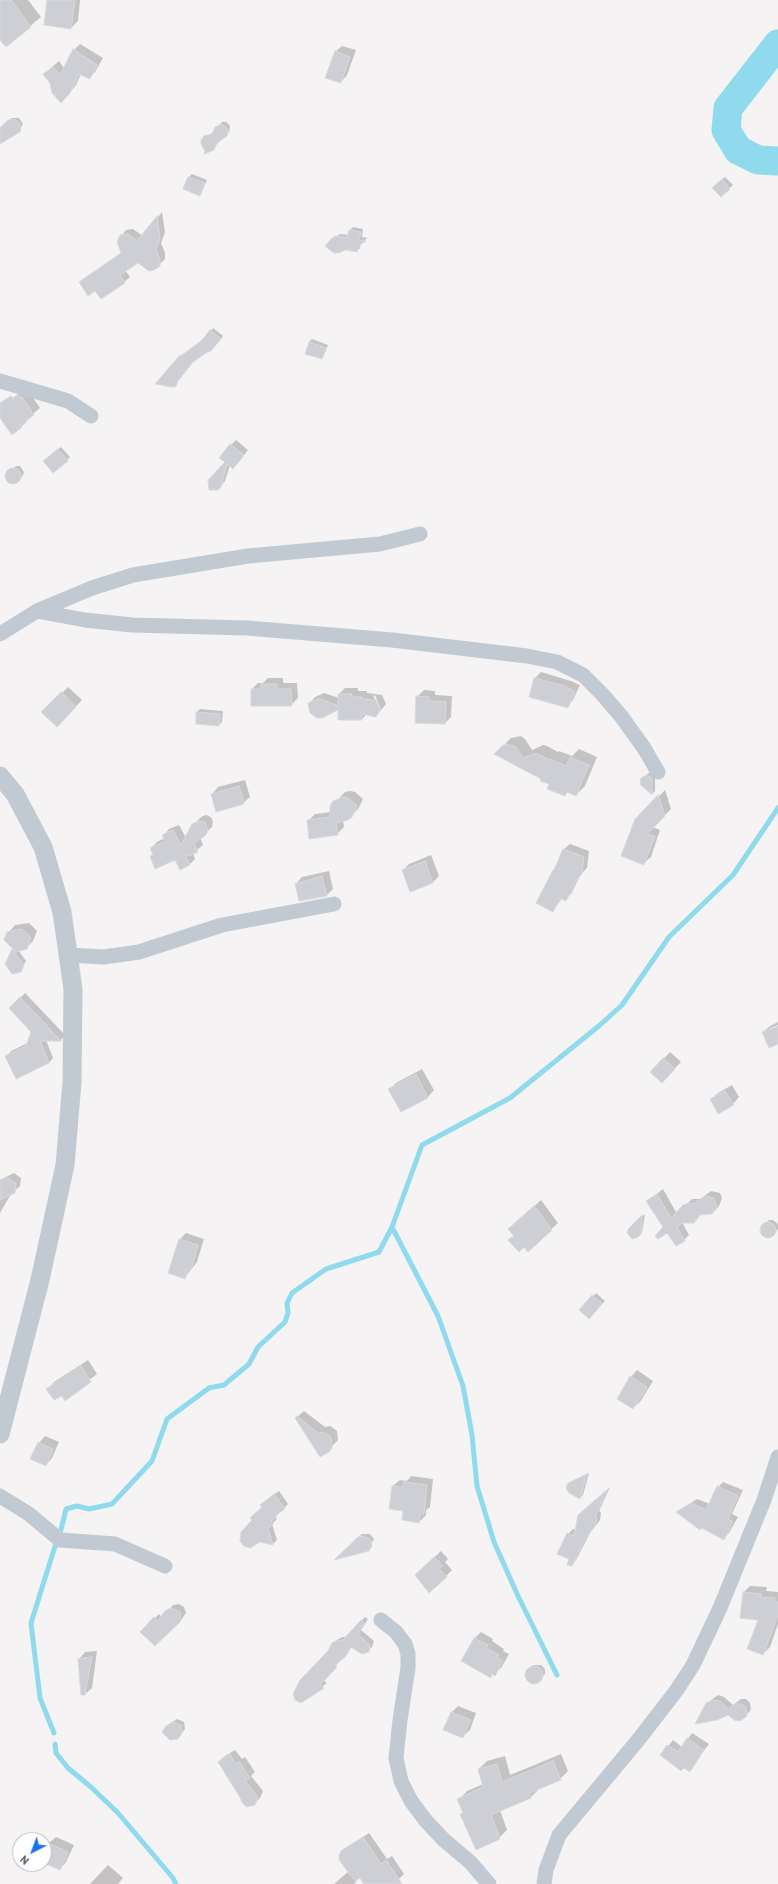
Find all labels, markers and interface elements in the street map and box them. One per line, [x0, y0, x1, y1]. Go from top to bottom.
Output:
north arrow [12, 1832, 52, 1872]
text: N [17, 1853, 32, 1868]

